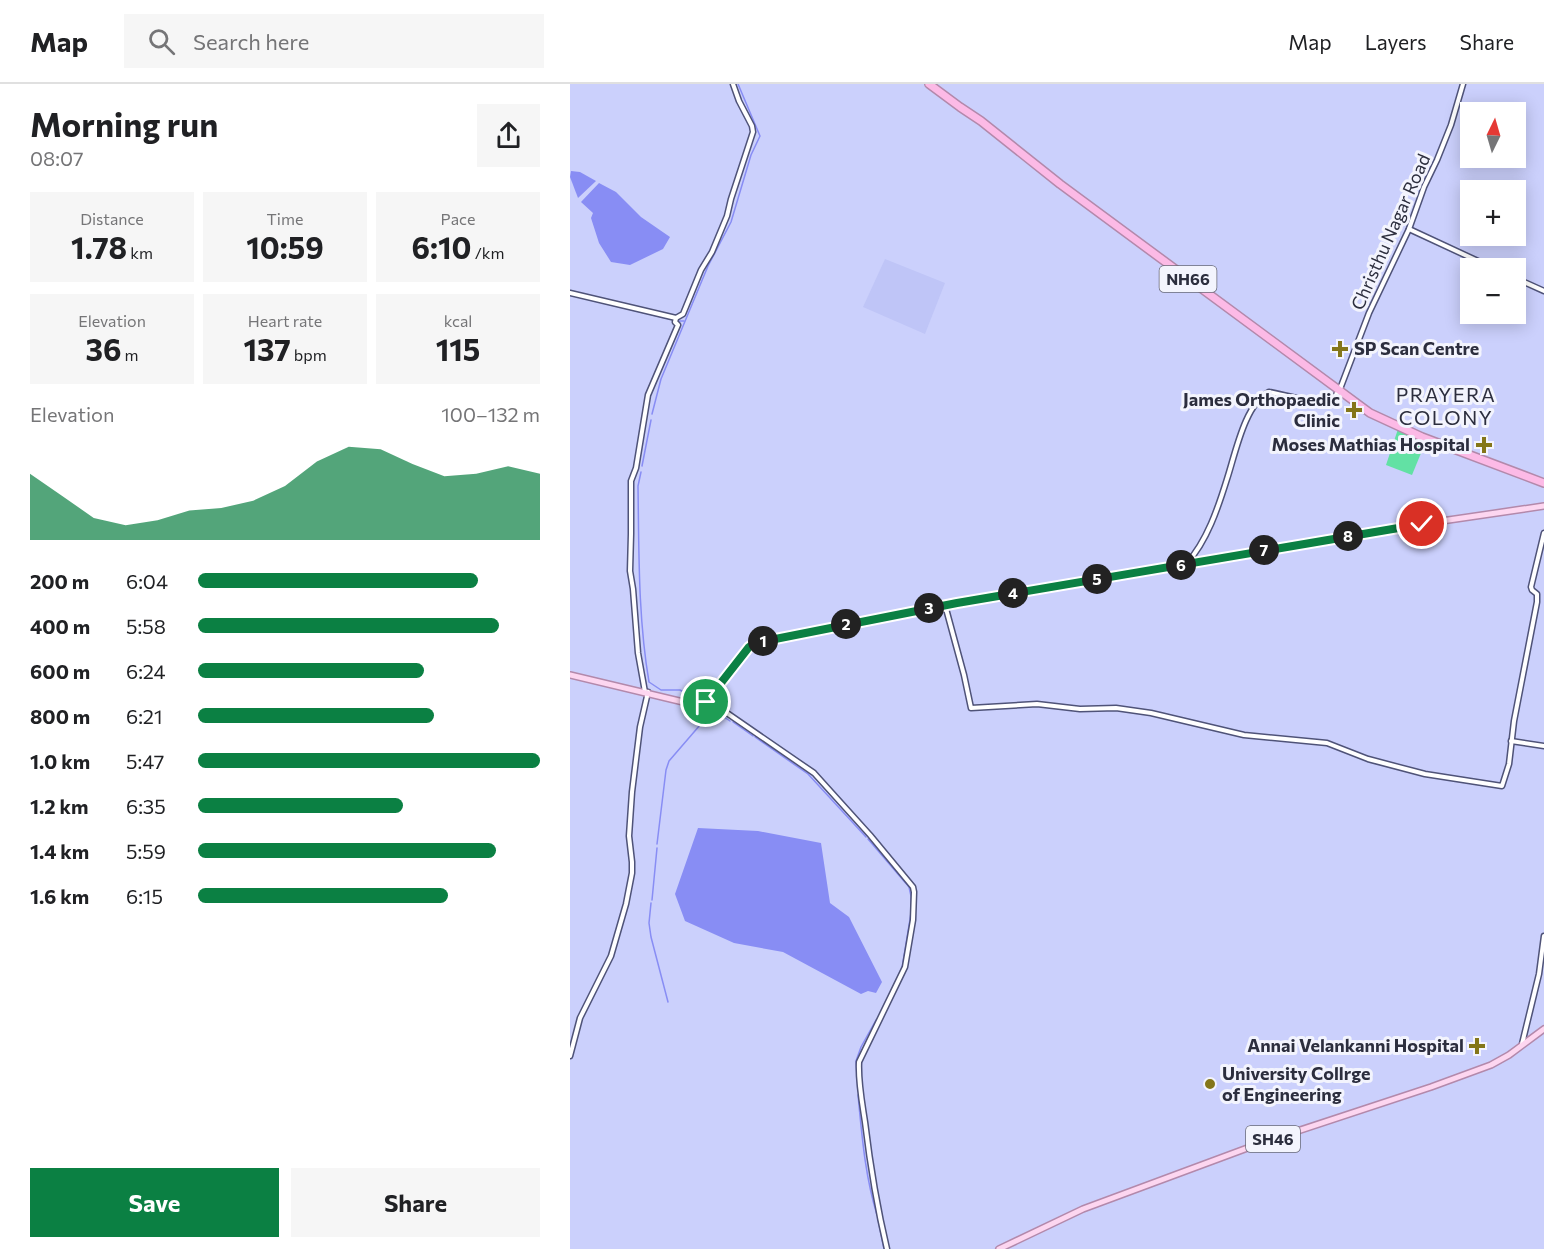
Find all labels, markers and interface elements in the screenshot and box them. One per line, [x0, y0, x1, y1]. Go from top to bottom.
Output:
search box [124, 14, 544, 68]
text: Map [30, 24, 88, 58]
icon: search [145, 25, 178, 58]
text: Search here [193, 28, 309, 55]
text: Map [1288, 29, 1332, 54]
text: Layers [1365, 29, 1427, 54]
text: Share [1460, 29, 1514, 54]
north arrow [1460, 102, 1526, 168]
map controls [1460, 102, 1526, 324]
text: Morning run [30, 103, 218, 144]
button: share [477, 104, 540, 167]
text: 08:07 [30, 146, 83, 170]
street label: Christhu Nagar Road [1346, 150, 1434, 313]
button: + [1460, 180, 1526, 246]
text: Distance [80, 209, 144, 228]
text: Time [267, 209, 303, 228]
text: Pace [441, 209, 475, 228]
text: 1.78 [71, 228, 127, 265]
text: 10:59 [246, 228, 324, 265]
text: 6:10 [412, 228, 472, 265]
text: km [127, 243, 153, 262]
text: /km [472, 243, 504, 262]
button: − [1460, 258, 1526, 324]
road number: NH66 [1160, 266, 1216, 292]
text: Elevation [78, 311, 146, 330]
text: Heart rate [248, 311, 322, 330]
text: kcal [444, 311, 472, 330]
text: 36 [85, 330, 121, 367]
text: 137 [243, 330, 291, 367]
text: 115 [436, 330, 480, 367]
place label: SP Scan Centre [1354, 337, 1479, 359]
marker: SP Scan Centre [1331, 340, 1349, 358]
text: m [121, 345, 139, 364]
text: bpm [291, 345, 327, 364]
district label: PRAYERA COLONY [1396, 382, 1496, 429]
place label: James Orthopaedic Clinic [1183, 388, 1340, 431]
marker: James Orthopaedic Clinic [1345, 401, 1363, 419]
text: Elevation [30, 402, 115, 426]
text: 100–132 m [441, 402, 540, 426]
place label: Moses Mathias Hospital [1271, 433, 1470, 455]
marker: Moses Mathias Hospital [1475, 436, 1493, 454]
pin [1396, 498, 1447, 549]
icon: check [1405, 507, 1438, 540]
pin: 8 [1333, 521, 1363, 551]
text: 8 [1343, 526, 1353, 545]
pin: 7 [1249, 535, 1279, 565]
text: 7 [1260, 540, 1268, 559]
pin: 6 [1166, 550, 1196, 580]
text: 6 [1176, 555, 1186, 574]
pin: 5 [1082, 564, 1112, 594]
text: 200 m [30, 569, 89, 593]
text: 6:04 [126, 569, 168, 593]
text: 5 [1092, 569, 1102, 588]
pin: 4 [998, 578, 1028, 608]
text: 4 [1008, 583, 1018, 602]
pin: 3 [914, 593, 944, 623]
text: 3 [924, 598, 934, 617]
pin: 2 [831, 609, 861, 639]
text: 400 m [30, 614, 90, 638]
text: 5:58 [126, 614, 166, 638]
text: 2 [841, 614, 851, 633]
pin: 1 [748, 626, 778, 656]
text: 1 [759, 631, 767, 650]
text: 600 m [30, 659, 90, 683]
text: 6:24 [126, 659, 166, 683]
pin [680, 676, 731, 727]
icon: arrive [689, 685, 722, 718]
text: 800 m [30, 704, 90, 728]
text: 6:21 [126, 704, 163, 728]
text: 1.0 km [30, 749, 90, 773]
text: 5:47 [126, 749, 164, 773]
text: 1.2 km [30, 794, 88, 818]
text: 6:35 [126, 794, 166, 818]
text: 1.4 km [30, 839, 89, 863]
text: 5:59 [126, 839, 166, 863]
text: 1.6 km [30, 884, 89, 908]
text: 6:15 [126, 884, 163, 908]
place label: Annai Velankanni Hospital [1247, 1034, 1464, 1056]
marker: Annai Velankanni Hospital [1468, 1037, 1486, 1055]
place label: University Collrge of Engineering [1222, 1062, 1370, 1105]
marker: University Collrge of Engineering [1203, 1077, 1217, 1091]
road number: SH46 [1246, 1126, 1300, 1152]
button: Save [30, 1168, 279, 1237]
button: Share [291, 1168, 540, 1237]

